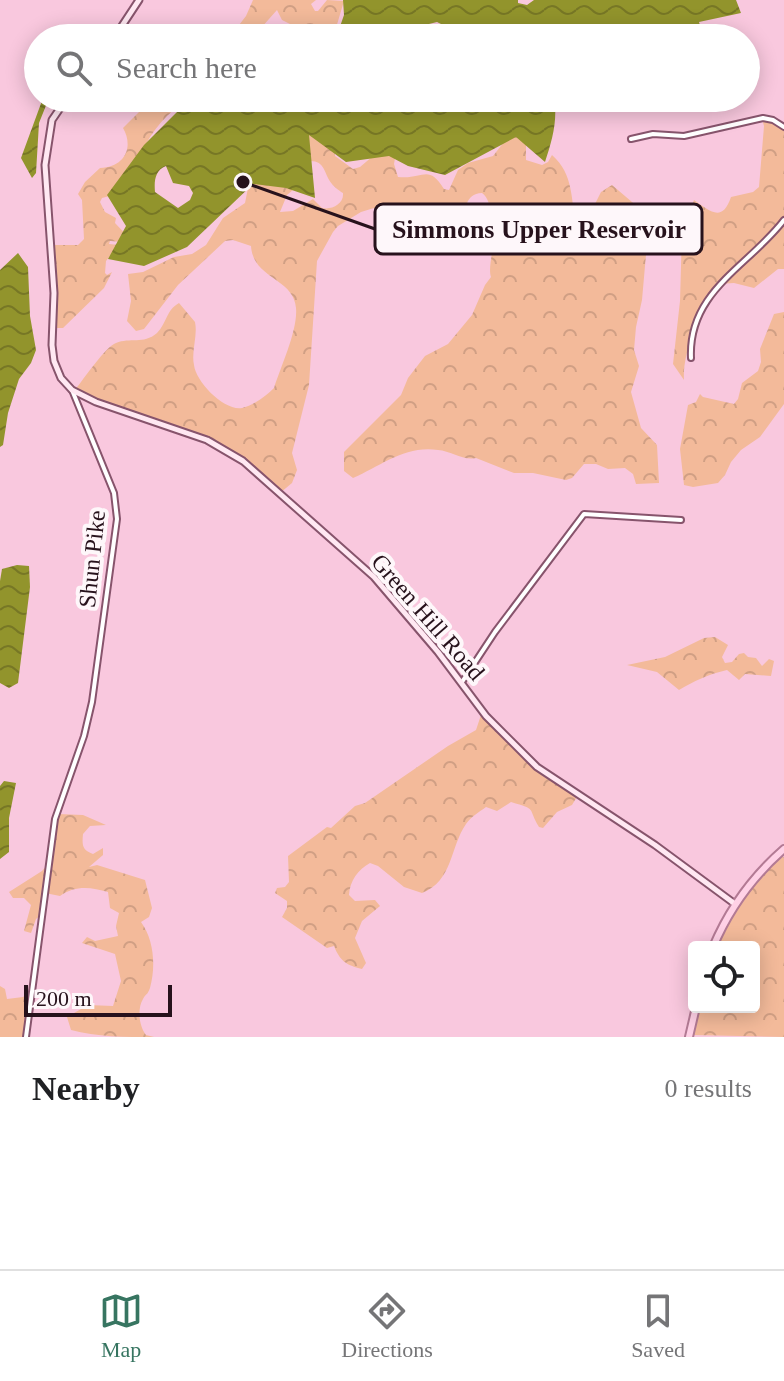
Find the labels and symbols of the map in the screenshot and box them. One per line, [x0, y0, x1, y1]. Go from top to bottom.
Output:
callout: Simmons Upper Reservoir [375, 204, 702, 254]
text: Simmons Upper Reservoir [392, 215, 686, 244]
street label: Shun Pike [74, 509, 110, 609]
street label: Green Hill Road [366, 549, 490, 685]
scale bar [24, 981, 172, 1017]

